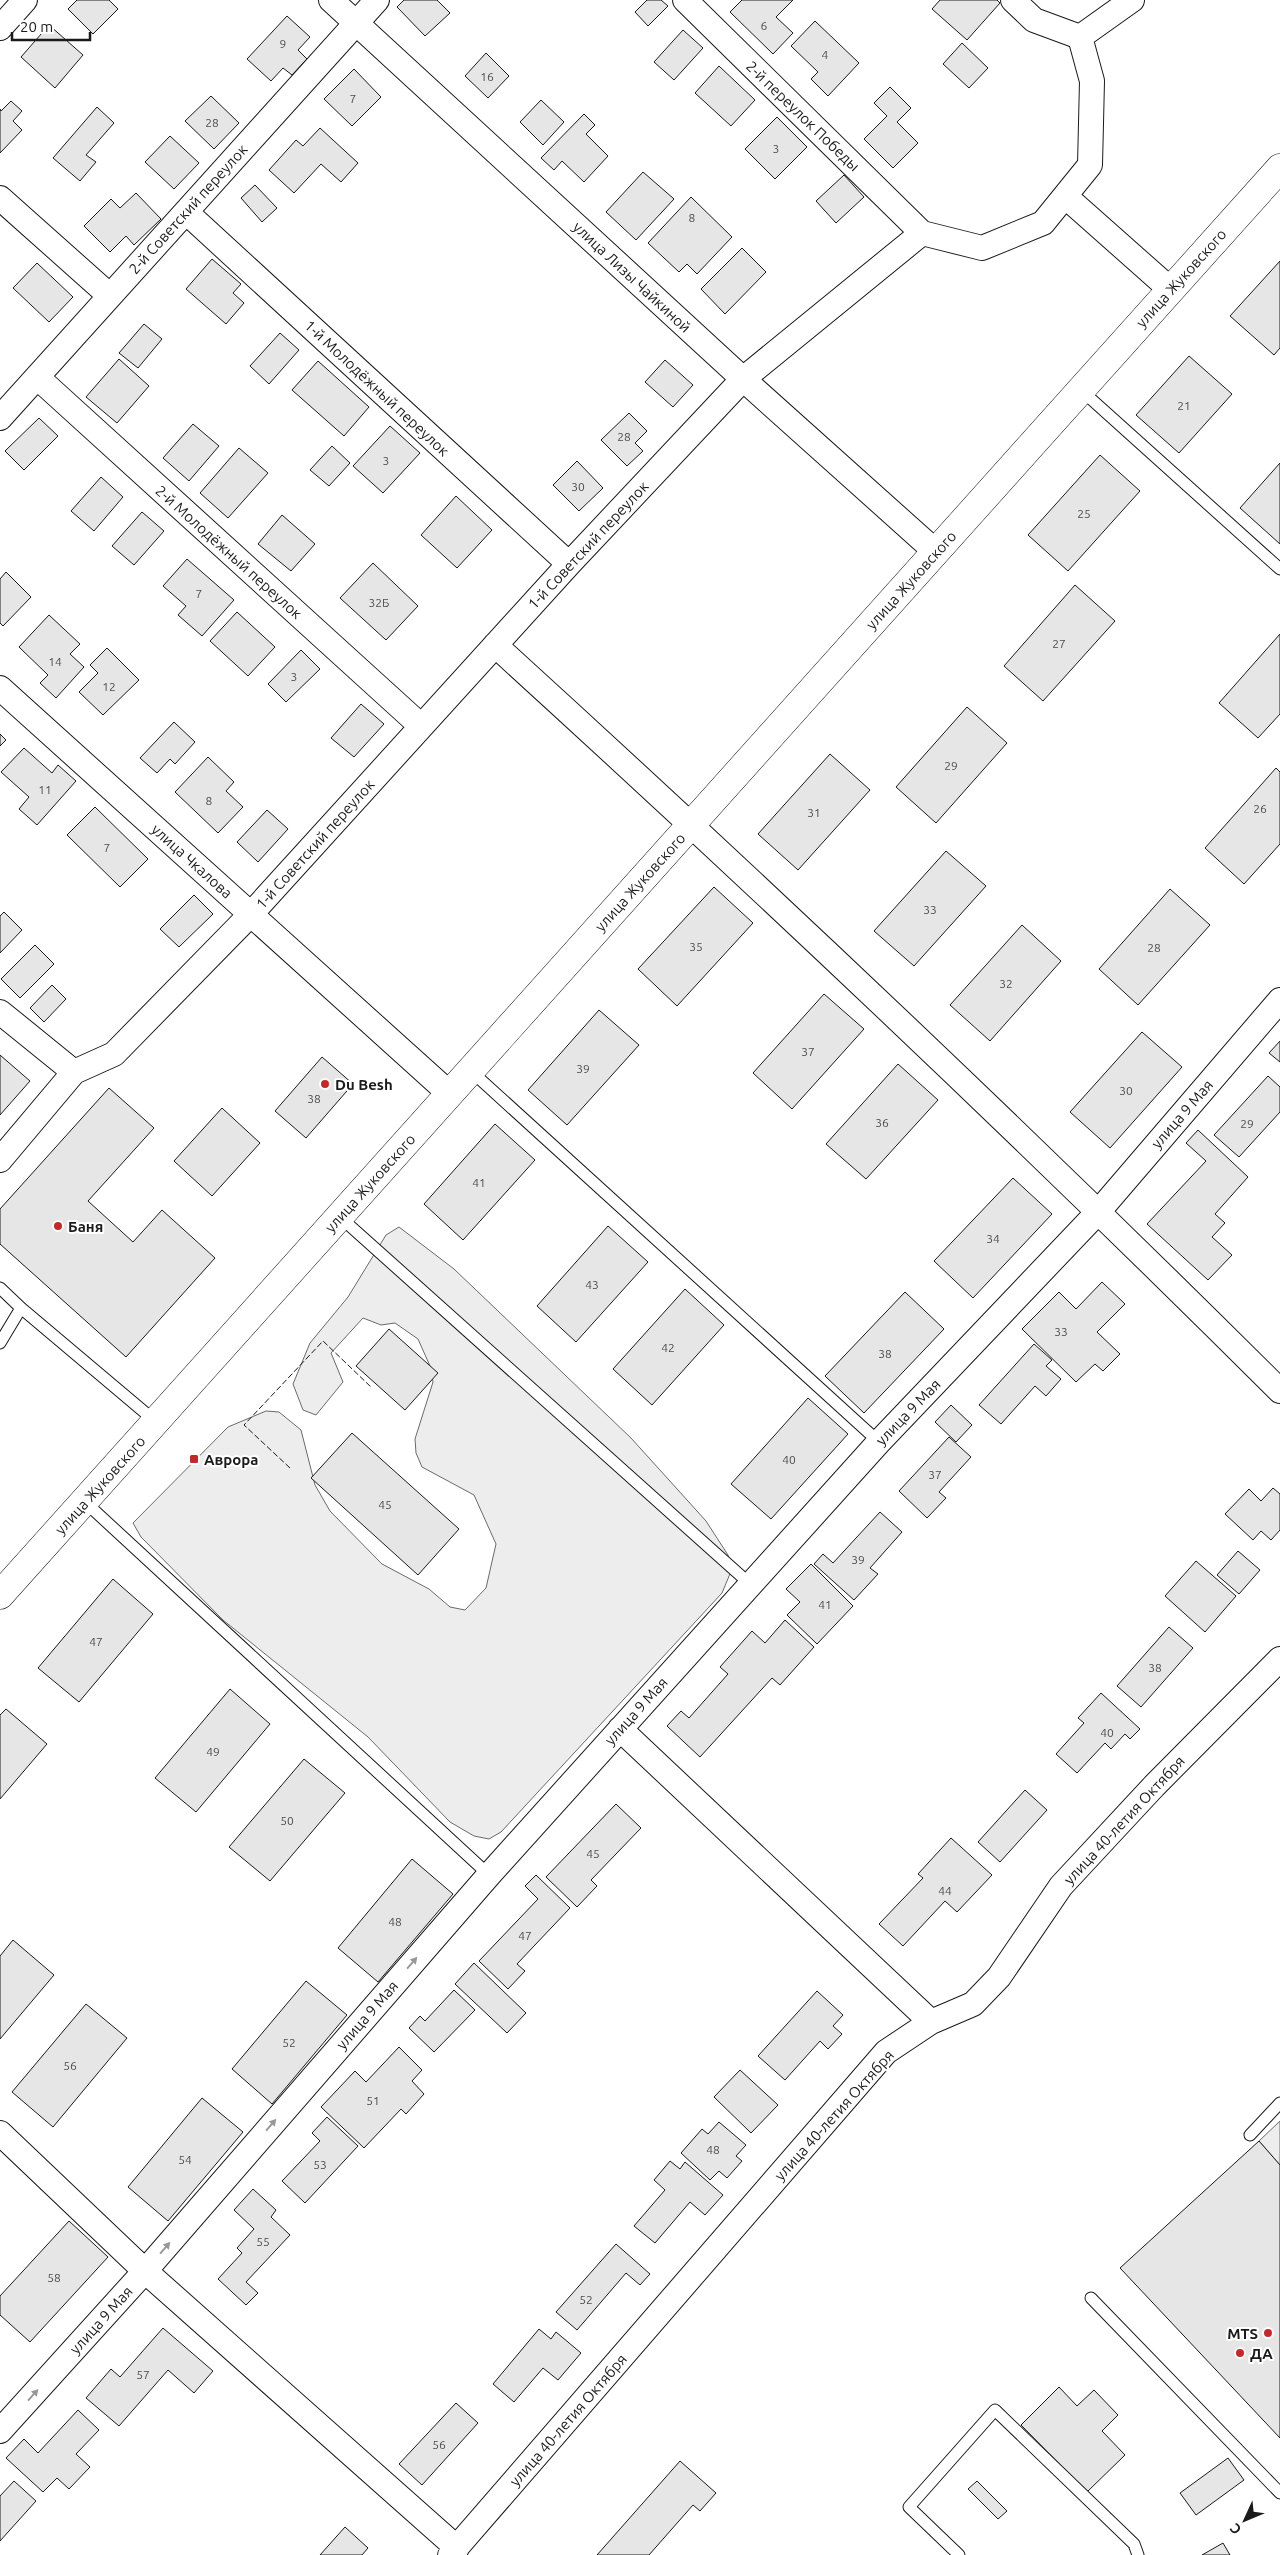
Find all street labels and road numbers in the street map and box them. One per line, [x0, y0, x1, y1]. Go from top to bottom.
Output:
street label: 2-й переулок Победы [743, 57, 863, 175]
street label: 2-й Советский переулок [125, 141, 251, 277]
street label: улица Лизы Чайкиной [570, 218, 694, 336]
street label: улица Жуковского [1132, 225, 1230, 331]
street label: 1-й Молодёжный переулок [301, 317, 453, 460]
street label: 1-й Советский переулок [524, 477, 652, 612]
street label: 2-й Молодёжный переулок [152, 482, 306, 622]
street label: улица Жуковского [862, 527, 960, 633]
street label: 1-й Советский переулок [252, 776, 378, 912]
street label: улица Чкалова [148, 820, 236, 902]
street label: улица Жуковского [591, 829, 689, 935]
street label: улица 9 Мая [1148, 1076, 1216, 1152]
street label: улица Жуковского [321, 1130, 419, 1236]
street label: улица 9 Мая [872, 1375, 944, 1449]
street label: улица Жуковского [51, 1432, 149, 1538]
street label: улица 9 Мая [601, 1674, 671, 1748]
street label: улица 40-летия Октября [1060, 1752, 1188, 1888]
street label: улица 9 Мая [333, 1977, 401, 2053]
street label: улица 40-летия Октября [771, 2046, 897, 2184]
street label: улица 9 Мая [66, 2283, 136, 2357]
street label: улица 40-летия Октября [506, 2350, 630, 2490]

